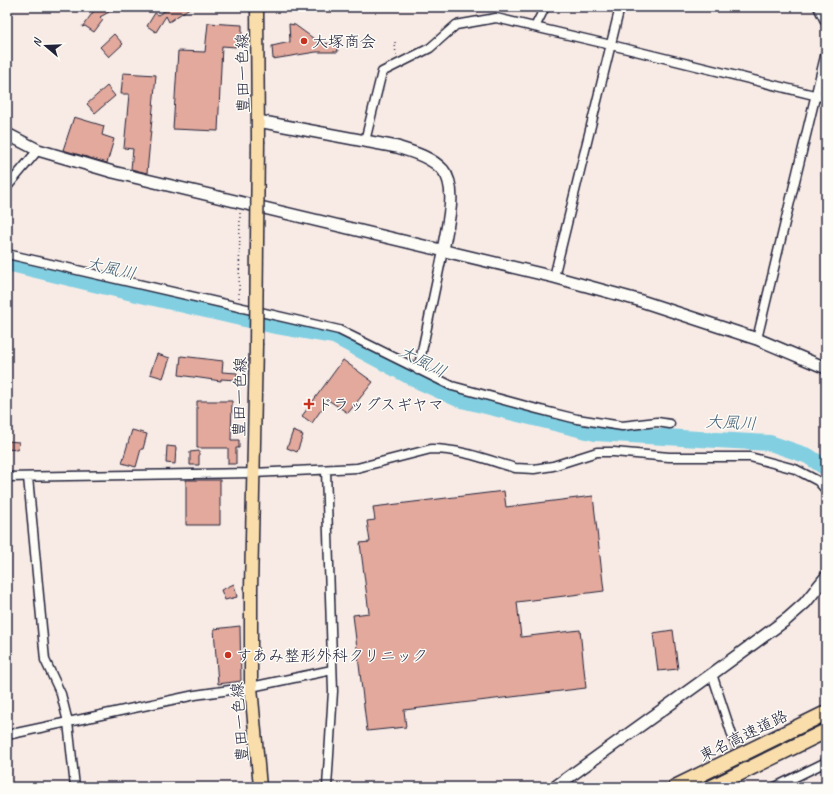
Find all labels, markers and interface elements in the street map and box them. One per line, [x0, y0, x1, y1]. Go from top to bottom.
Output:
north arrow [26, 26, 66, 66]
place label: 大塚商会 [312, 32, 376, 52]
street label: 豊田一色線 [232, 33, 254, 113]
text: N [29, 35, 45, 48]
marker: 大塚商会 [299, 36, 309, 46]
water label: 大風川 [84, 253, 138, 284]
water label: 大風川 [395, 341, 450, 382]
street label: 豊田一色線 [229, 357, 251, 437]
place label: ドラッグスギヤマ [317, 395, 444, 415]
marker: ドラッグスギヤマ [304, 399, 314, 409]
water label: 大風川 [705, 411, 757, 434]
place label: すあみ整形外科クリニック [236, 646, 428, 666]
marker: すあみ整形外科クリニック [223, 650, 233, 660]
street label: 豊田一色線 [227, 681, 253, 763]
street label: 東名高速道路 [696, 706, 791, 766]

